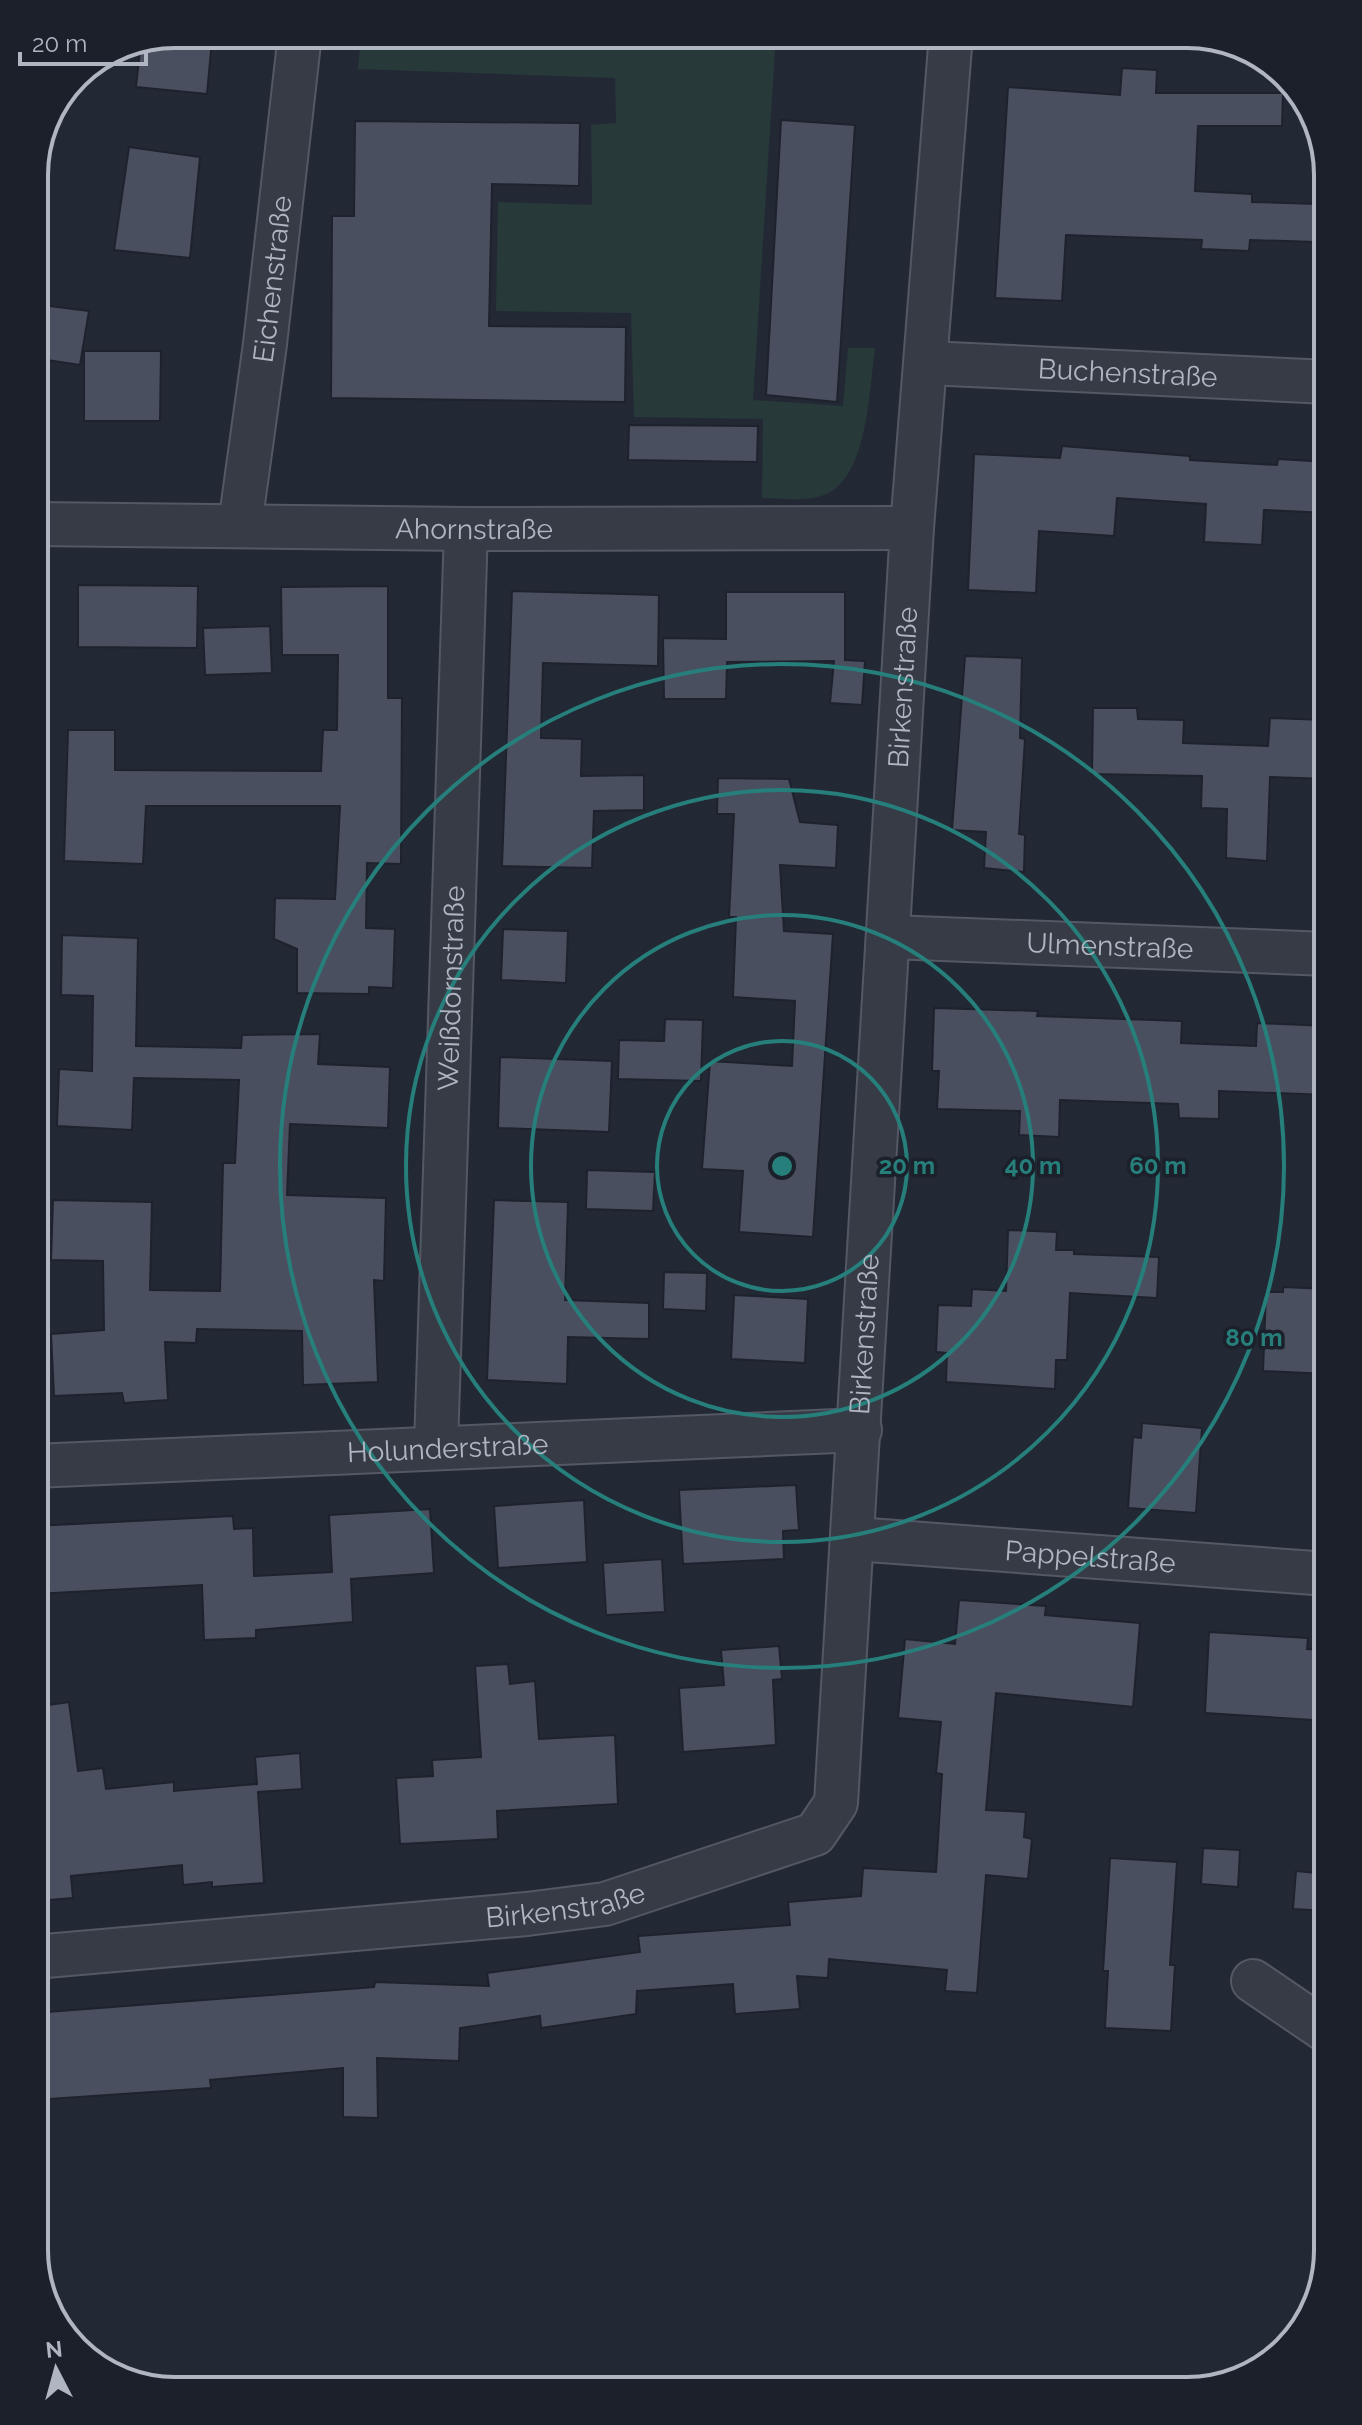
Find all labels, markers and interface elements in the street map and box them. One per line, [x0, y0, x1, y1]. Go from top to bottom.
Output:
scale bar [20, 16, 146, 66]
text: 20 m [32, 29, 87, 58]
street label: Eichenstraße [246, 194, 298, 365]
street label: Buchenstraße [1037, 352, 1218, 393]
street label: Ahornstraße [395, 512, 553, 546]
street label: Birkenstraße [881, 606, 924, 769]
street label: Weißdornstraße [431, 885, 471, 1091]
street label: Ulmenstraße [1026, 926, 1194, 965]
text: 20 m [879, 1151, 935, 1180]
text: 40 m [1005, 1151, 1061, 1180]
text: 60 m [1129, 1151, 1187, 1180]
centre of rings [768, 1152, 796, 1180]
street label: Birkenstraße [843, 1253, 885, 1416]
text: 80 m [1225, 1323, 1283, 1352]
street label: Holunderstraße [346, 1427, 549, 1469]
street label: Pappelstraße [1004, 1534, 1177, 1579]
street label: Birkenstraße [484, 1875, 649, 1934]
north arrow [16, 2329, 96, 2409]
text: N [44, 2335, 64, 2363]

